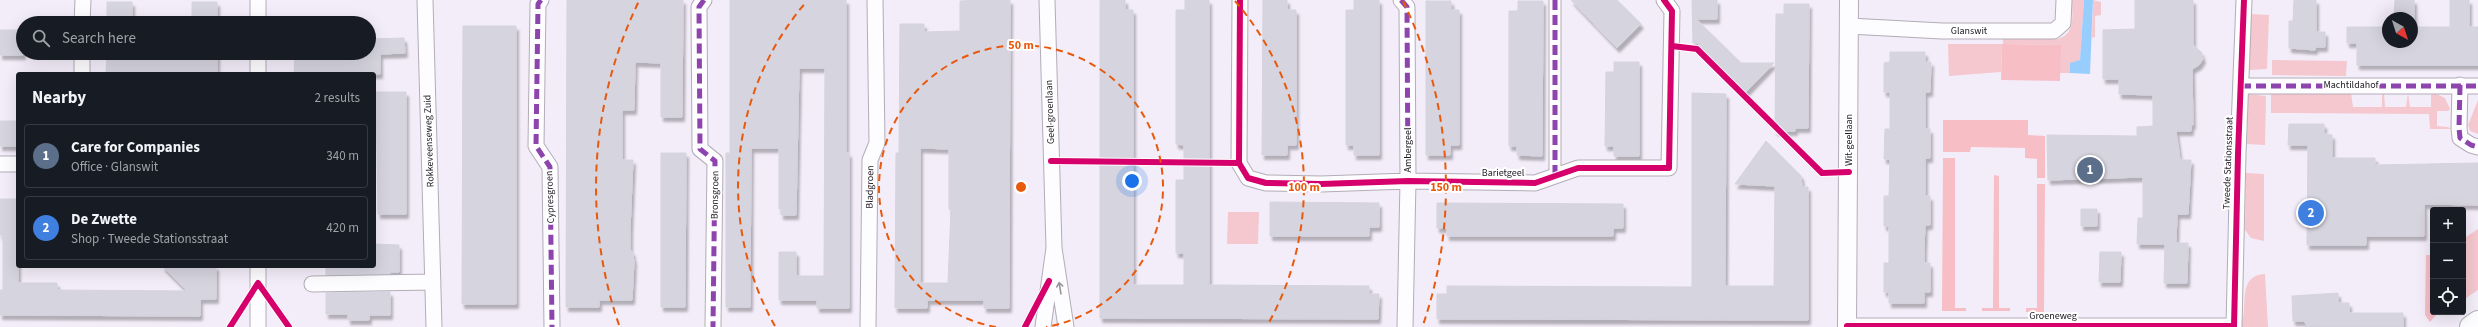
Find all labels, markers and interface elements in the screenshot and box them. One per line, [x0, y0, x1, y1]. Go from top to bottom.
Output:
north arrow [2382, 12, 2418, 48]
search box [16, 16, 376, 60]
street label: Glanswit [1951, 24, 1988, 38]
icon: search [30, 27, 52, 49]
text: Search here [62, 28, 136, 49]
text: 50 m [1008, 37, 1034, 54]
street label: Machtildahof [2323, 78, 2380, 92]
street label: Geel-groenlaan [1042, 80, 1058, 144]
text: Nearby [32, 86, 86, 110]
text: 2 results [315, 89, 360, 107]
street label: Rokkeveenseweg Zuid [420, 94, 438, 188]
street label: Wit-geellaan [1842, 114, 1856, 166]
street label: Tweede Stationsstraat [2219, 116, 2237, 210]
street label: Ambergeel [1401, 127, 1415, 172]
text: Care for Companies [71, 137, 200, 158]
text: 1 [43, 147, 49, 165]
text: 340 m [326, 147, 359, 165]
pin: 1 [2077, 155, 2103, 185]
text: Office · Glanswit [71, 158, 158, 176]
street label: Bladgroen [863, 165, 877, 209]
street label: Barietgeel [1482, 166, 1525, 180]
street label: Cypresgroen [542, 170, 558, 224]
street label: Bronsgroen [708, 171, 722, 219]
your location [1122, 171, 1142, 191]
text: 100 m [1288, 179, 1320, 196]
text: 150 m [1430, 179, 1462, 196]
centre of rings [1014, 180, 1028, 194]
pin: 2 [2298, 198, 2324, 228]
map controls [2430, 207, 2466, 315]
button: + [2430, 207, 2466, 243]
text: De Zwette [71, 209, 137, 230]
text: 2 [43, 219, 49, 237]
text: 420 m [326, 219, 359, 237]
text: Shop · Tweede Stationsstraat [71, 230, 228, 248]
button: − [2430, 243, 2466, 279]
button: locate [2430, 279, 2466, 315]
one-way arrow [1056, 282, 1064, 295]
street label: Groeneweg [2029, 309, 2077, 323]

